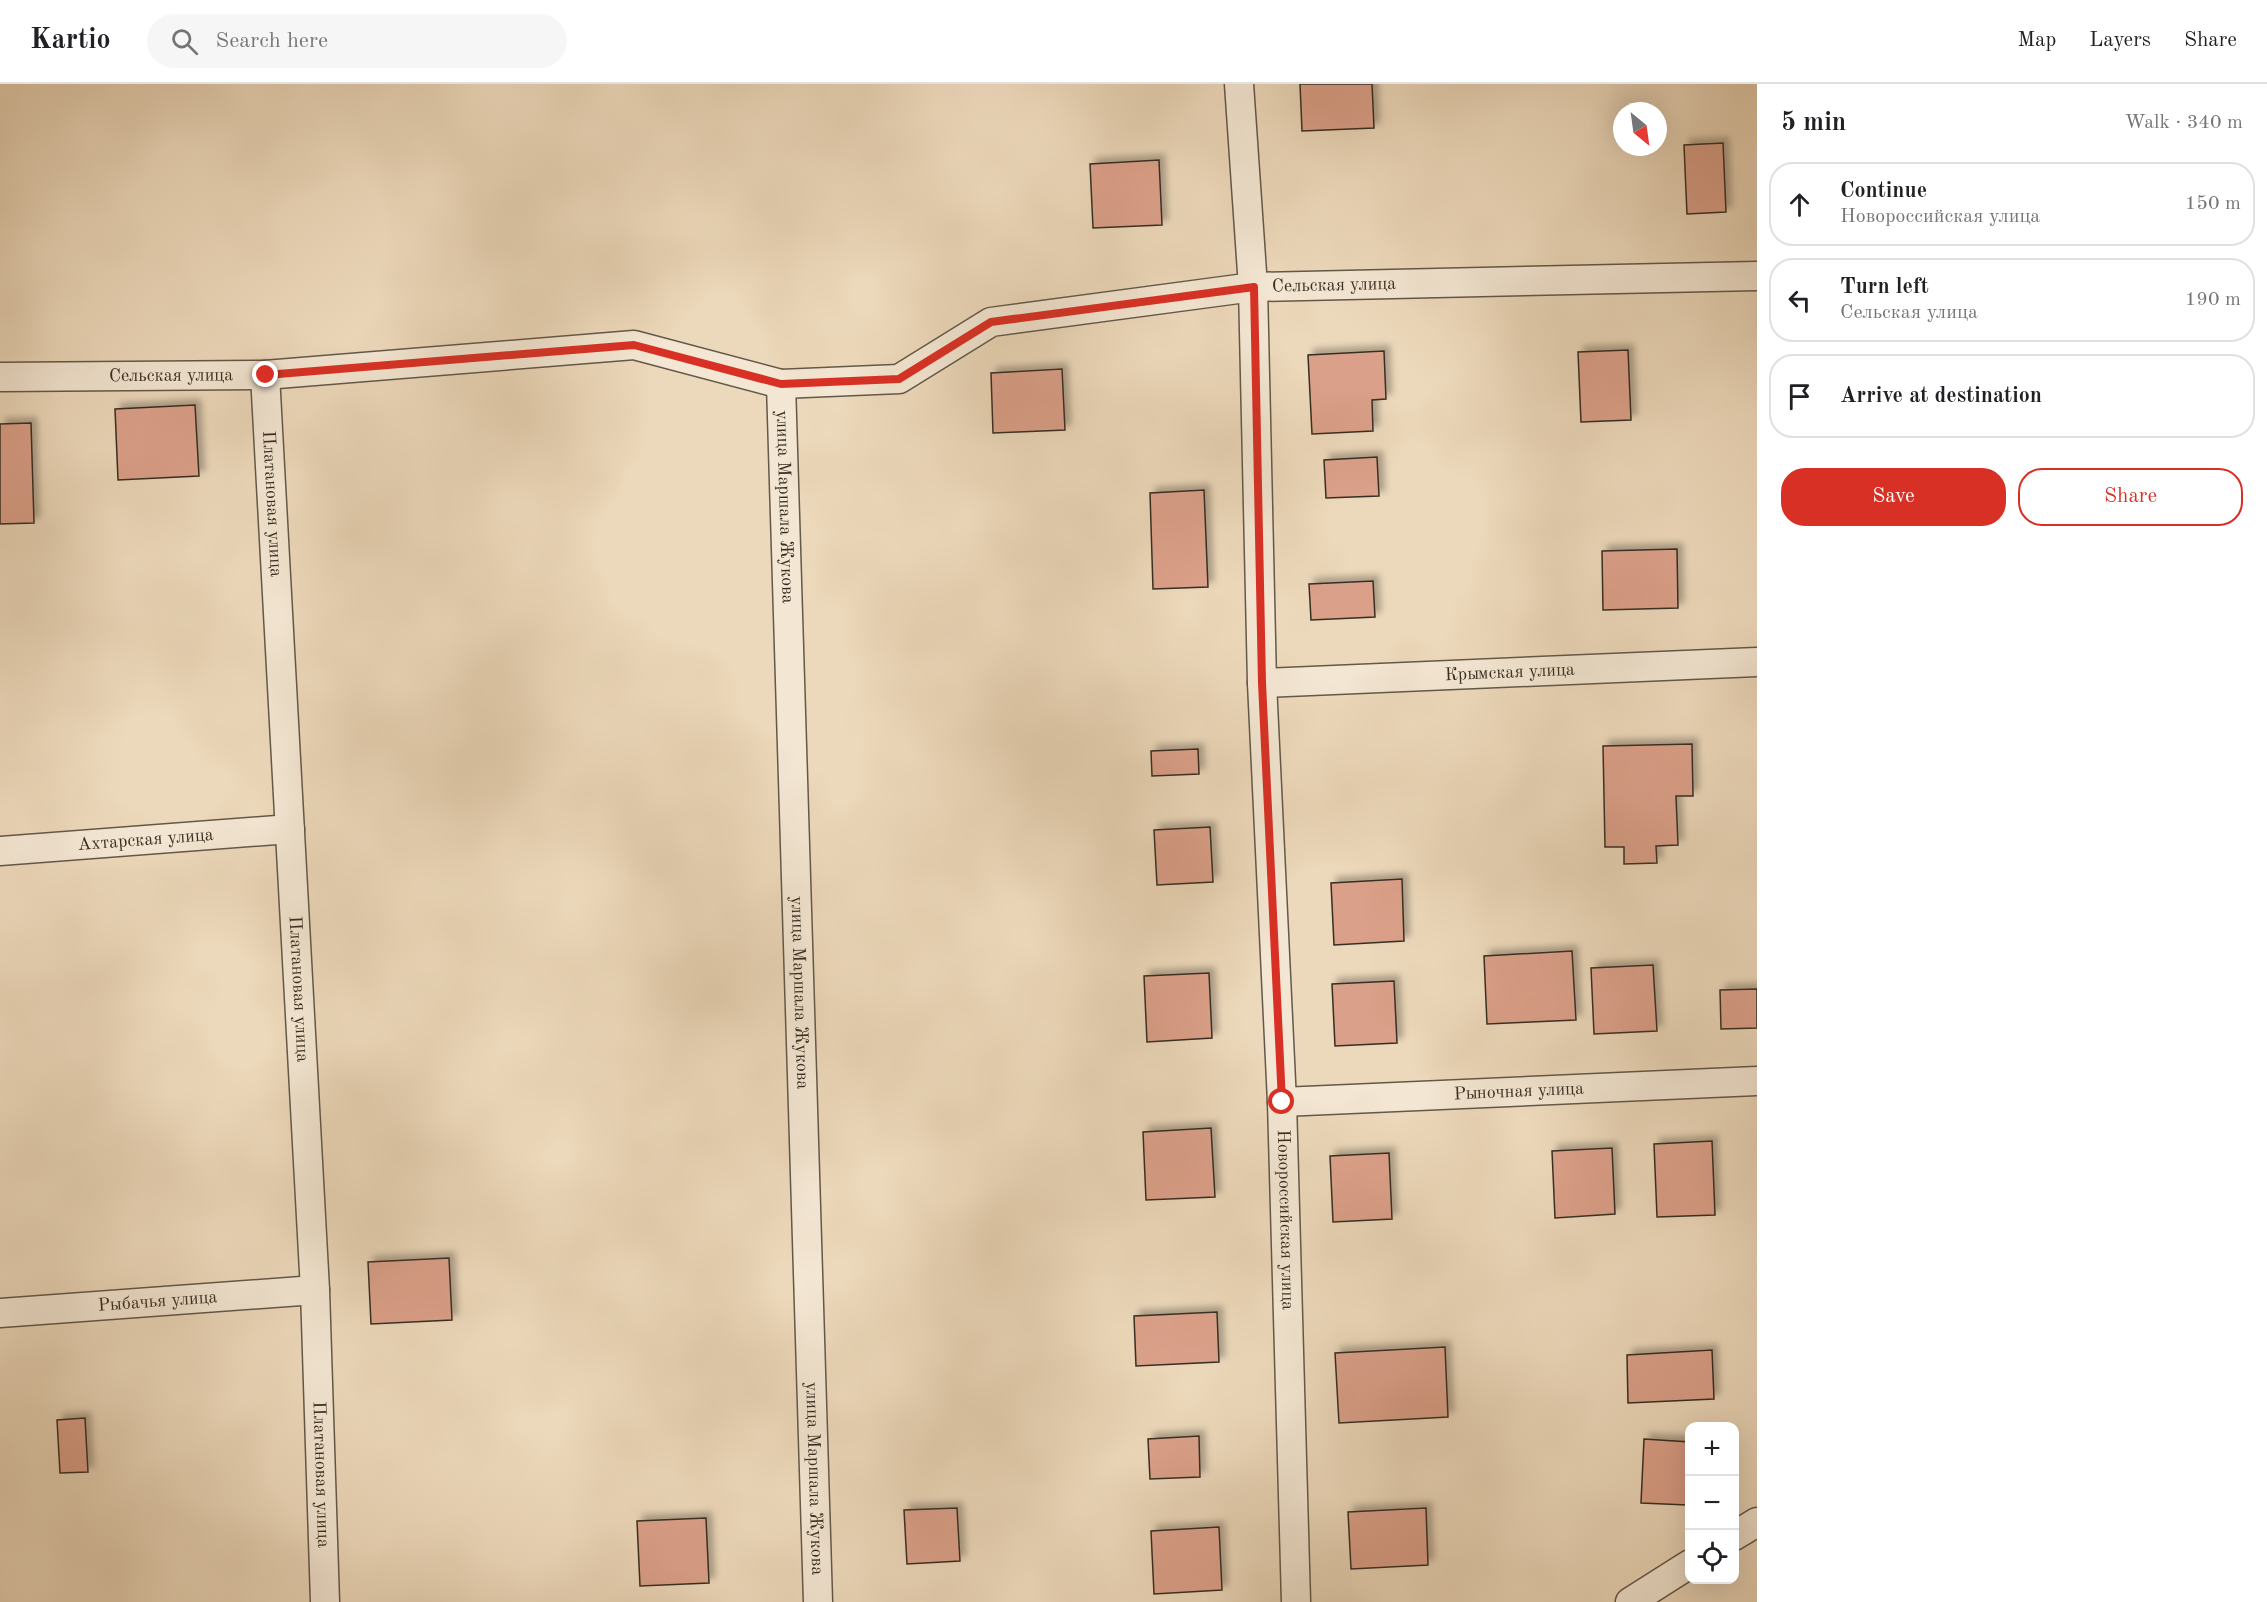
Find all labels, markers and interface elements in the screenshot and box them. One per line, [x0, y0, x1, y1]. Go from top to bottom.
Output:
search box [147, 14, 567, 68]
icon: search [168, 25, 201, 58]
text: Kartio [30, 27, 111, 55]
text: Search here [216, 30, 328, 52]
text: Map [2017, 30, 2056, 51]
text: Layers [2089, 30, 2151, 51]
text: Share [2184, 30, 2237, 51]
north arrow [1613, 102, 1667, 156]
text: 5 min [1781, 110, 1846, 136]
text: Walk · 340 m [2124, 113, 2243, 133]
text: Continue [1840, 180, 1927, 202]
icon: ahead [1783, 188, 1816, 221]
text: 150 m [2185, 194, 2241, 214]
text: Новороссийская улица [1840, 207, 2040, 227]
street label: Сельская улица [1272, 275, 1396, 296]
text: Turn left [1840, 276, 1929, 298]
icon: left [1783, 284, 1816, 317]
text: 190 m [2185, 290, 2241, 310]
text: Сельская улица [1840, 303, 1978, 323]
route end [252, 361, 278, 387]
street label: Сельская улица [109, 366, 233, 385]
icon: arrive [1783, 380, 1816, 413]
text: Arrive at destination [1840, 385, 2042, 407]
street label: улица Маршала Жукова [773, 410, 797, 604]
street label: Платановая улица [259, 430, 285, 578]
button: Save [1781, 468, 2006, 526]
button: Share [2018, 468, 2243, 526]
street label: Крымская улица [1444, 661, 1575, 684]
street label: Ахтарская улица [77, 826, 214, 854]
street label: улица Маршала Жукова [788, 896, 811, 1090]
street label: Платановая улица [286, 915, 312, 1063]
street label: Рыночная улица [1453, 1080, 1584, 1103]
route start [1268, 1088, 1294, 1114]
street label: Новороссийская улица [1274, 1129, 1297, 1310]
street label: Рыбачья улица [97, 1288, 218, 1315]
street label: улица Маршала Жукова [802, 1382, 826, 1575]
street label: Платановая улица [310, 1401, 332, 1548]
map controls [1685, 1422, 1739, 1584]
button: + [1685, 1422, 1739, 1476]
button: − [1685, 1476, 1739, 1530]
button: locate [1685, 1530, 1739, 1584]

